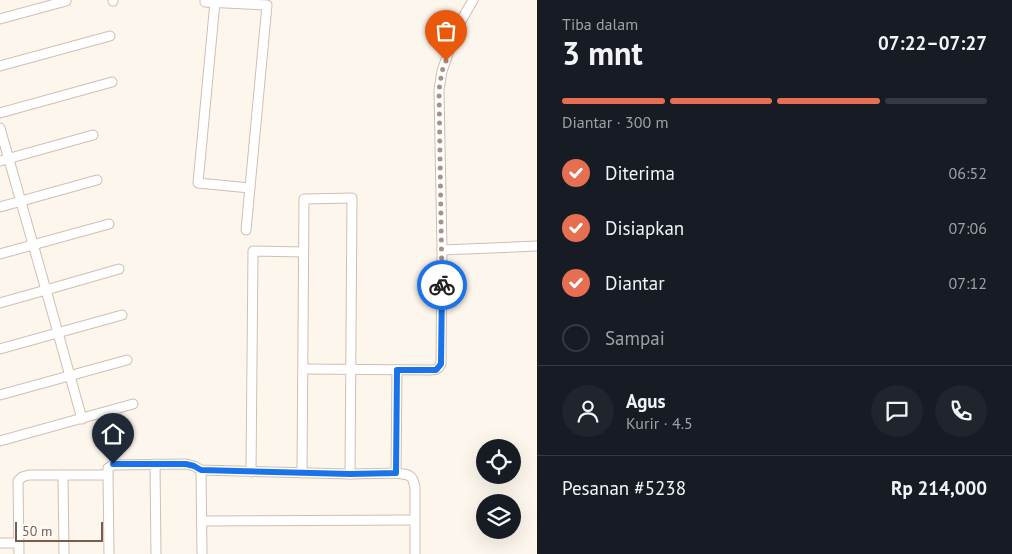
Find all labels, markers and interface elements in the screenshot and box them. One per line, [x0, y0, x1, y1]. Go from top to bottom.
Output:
pin [425, 10, 467, 61]
text: Tiba dalam [562, 14, 638, 34]
icon: bag [432, 17, 460, 45]
text: 07:22–07:27 [878, 31, 987, 55]
text: 3 mnt [562, 32, 643, 74]
text: Diantar · 300 m [562, 112, 668, 132]
icon: check [562, 159, 590, 187]
text: Diterima [605, 161, 675, 185]
text: 06:52 [949, 163, 987, 183]
icon: check [562, 214, 590, 242]
text: Disiapkan [605, 216, 684, 240]
text: 07:06 [949, 218, 987, 238]
courier [417, 260, 467, 310]
icon: check [562, 269, 590, 297]
icon: bike [428, 271, 456, 299]
text: Diantar [605, 271, 665, 295]
text: 07:12 [949, 273, 987, 293]
text: Sampai [605, 326, 665, 350]
button: person [562, 385, 614, 437]
button: chat [871, 385, 923, 437]
button: phone [935, 385, 987, 437]
text: Agus [626, 389, 666, 413]
pin [92, 413, 134, 464]
text: Kurir · 4.5 [626, 413, 693, 433]
icon: home [99, 420, 127, 448]
map controls [476, 439, 521, 539]
button: locate [476, 439, 521, 484]
text: Pesanan #5238 [562, 476, 686, 500]
text: Rp 214,000 [891, 476, 987, 500]
button: layers [476, 494, 521, 539]
scale bar [15, 519, 102, 542]
text: 50 m [22, 522, 52, 540]

